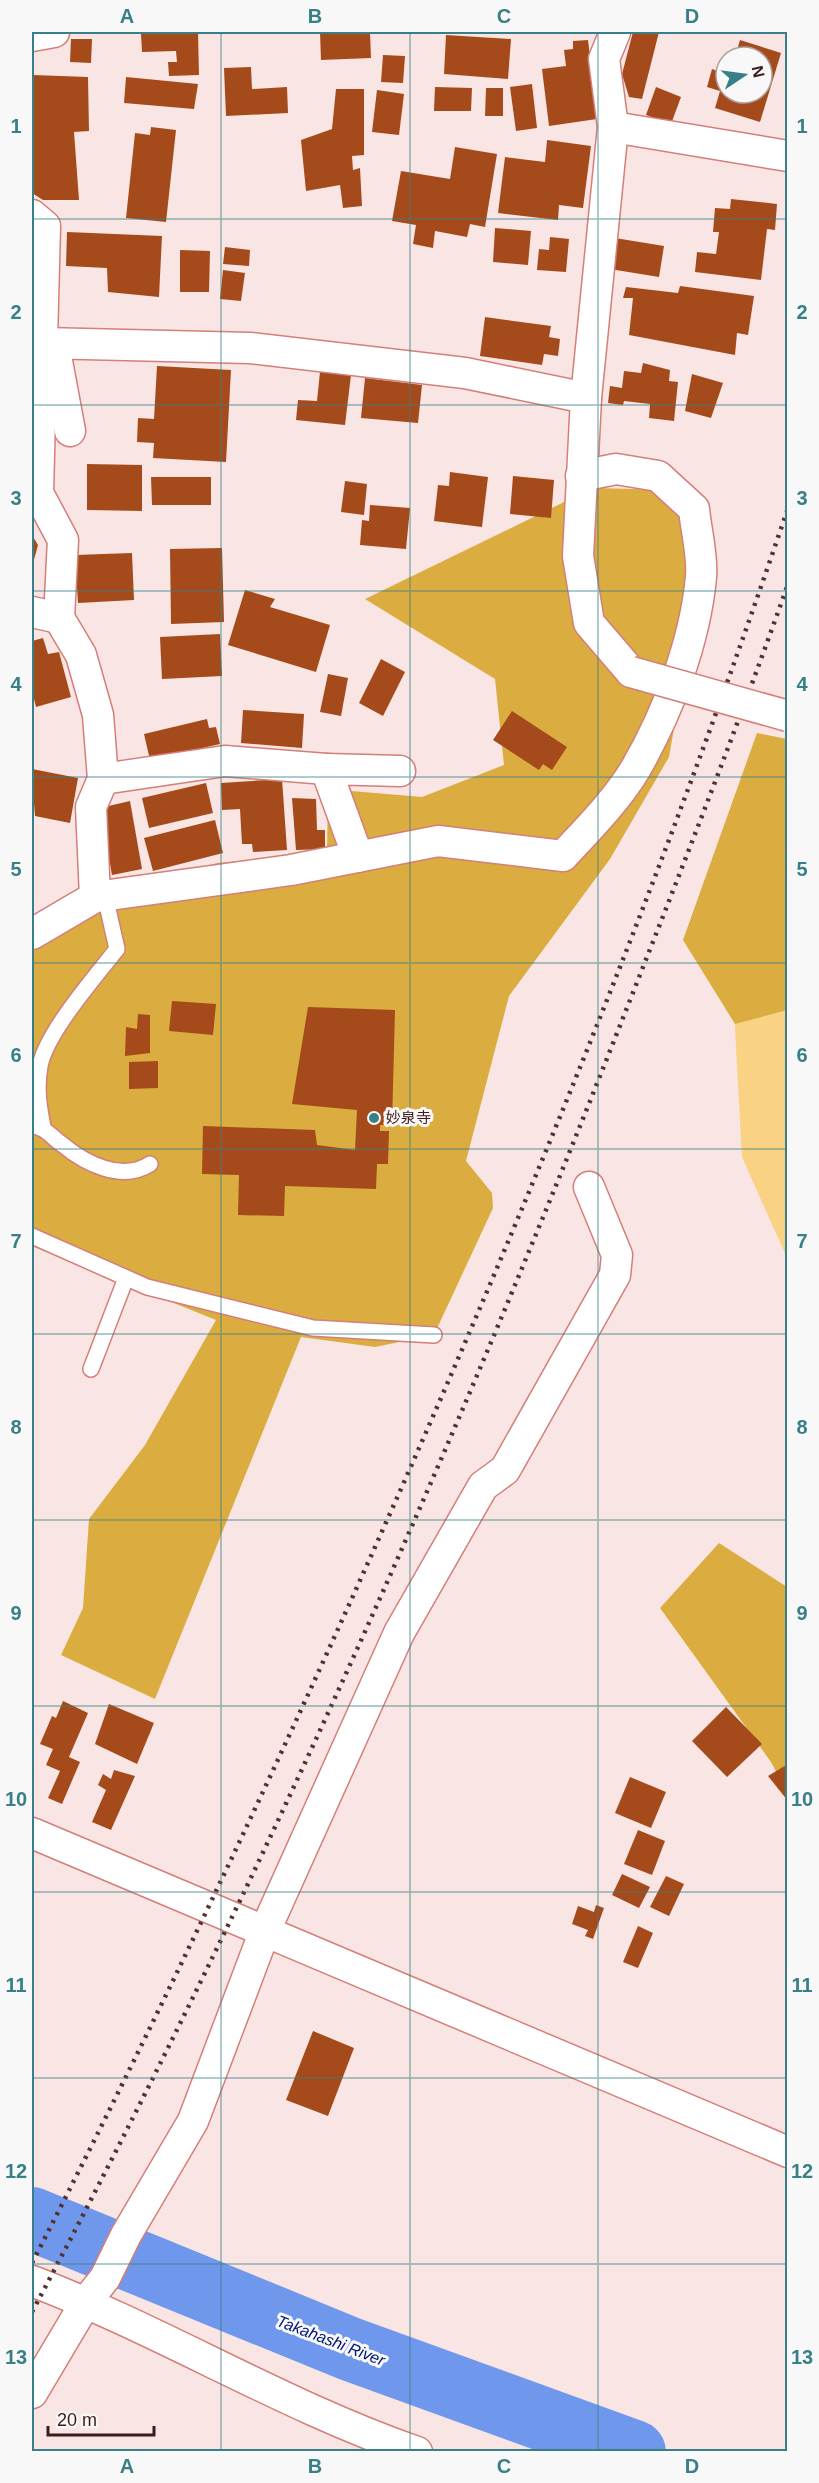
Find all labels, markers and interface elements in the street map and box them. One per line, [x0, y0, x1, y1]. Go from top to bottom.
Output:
text: A [120, 5, 134, 27]
text: B [308, 5, 322, 27]
text: C [497, 5, 511, 27]
text: D [685, 5, 699, 27]
north arrow [714, 45, 774, 105]
text: N [749, 64, 768, 79]
text: 1 [10, 115, 22, 137]
text: 1 [796, 115, 808, 137]
text: 2 [10, 301, 22, 323]
text: 2 [796, 301, 808, 323]
text: 3 [10, 487, 22, 509]
text: 3 [796, 487, 808, 509]
text: 4 [10, 673, 22, 695]
text: 4 [796, 673, 808, 695]
text: 5 [10, 858, 22, 880]
text: 5 [796, 858, 808, 880]
text: 6 [10, 1044, 22, 1066]
text: 6 [796, 1044, 808, 1066]
place label: 妙泉寺 [386, 1109, 431, 1126]
marker: 妙泉寺 [367, 1111, 381, 1125]
text: 7 [10, 1230, 22, 1252]
text: 7 [796, 1230, 808, 1252]
text: 8 [10, 1416, 22, 1438]
text: 8 [796, 1416, 808, 1438]
text: 9 [10, 1602, 22, 1624]
text: 9 [796, 1602, 808, 1624]
text: 10 [5, 1788, 27, 1810]
text: 10 [791, 1788, 813, 1810]
text: 11 [5, 1974, 27, 1996]
text: 11 [791, 1974, 813, 1996]
text: 12 [5, 2160, 27, 2182]
text: 12 [791, 2160, 813, 2182]
water label: Takahashi River [274, 2312, 388, 2369]
text: 13 [5, 2346, 27, 2368]
text: 13 [791, 2346, 813, 2368]
scale bar [48, 2399, 154, 2437]
text: 20 m [57, 2410, 97, 2430]
text: A [120, 2455, 134, 2477]
text: B [308, 2455, 322, 2477]
text: C [497, 2455, 511, 2477]
text: D [685, 2455, 699, 2477]

